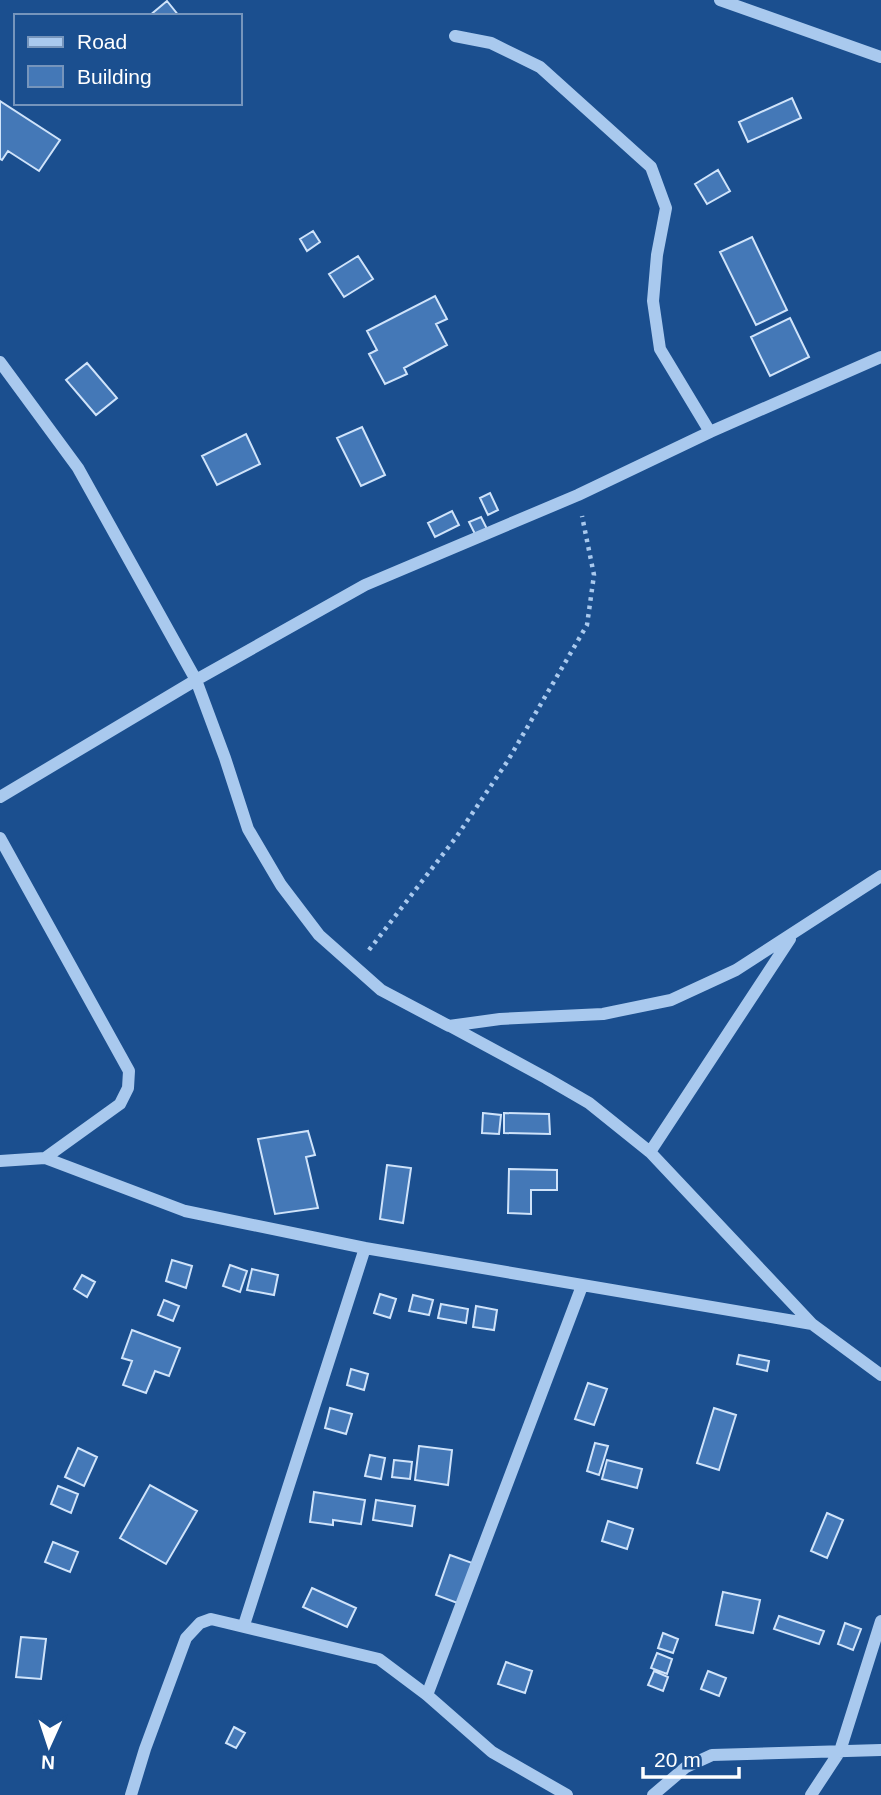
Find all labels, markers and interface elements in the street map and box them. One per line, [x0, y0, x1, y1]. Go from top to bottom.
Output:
legend [14, 14, 242, 105]
text: Road [77, 30, 127, 53]
text: Building [77, 65, 152, 88]
north arrow [14, 1711, 84, 1781]
scale bar [643, 1736, 739, 1780]
text: 20 m [654, 1748, 701, 1771]
text: N [41, 1752, 56, 1773]

